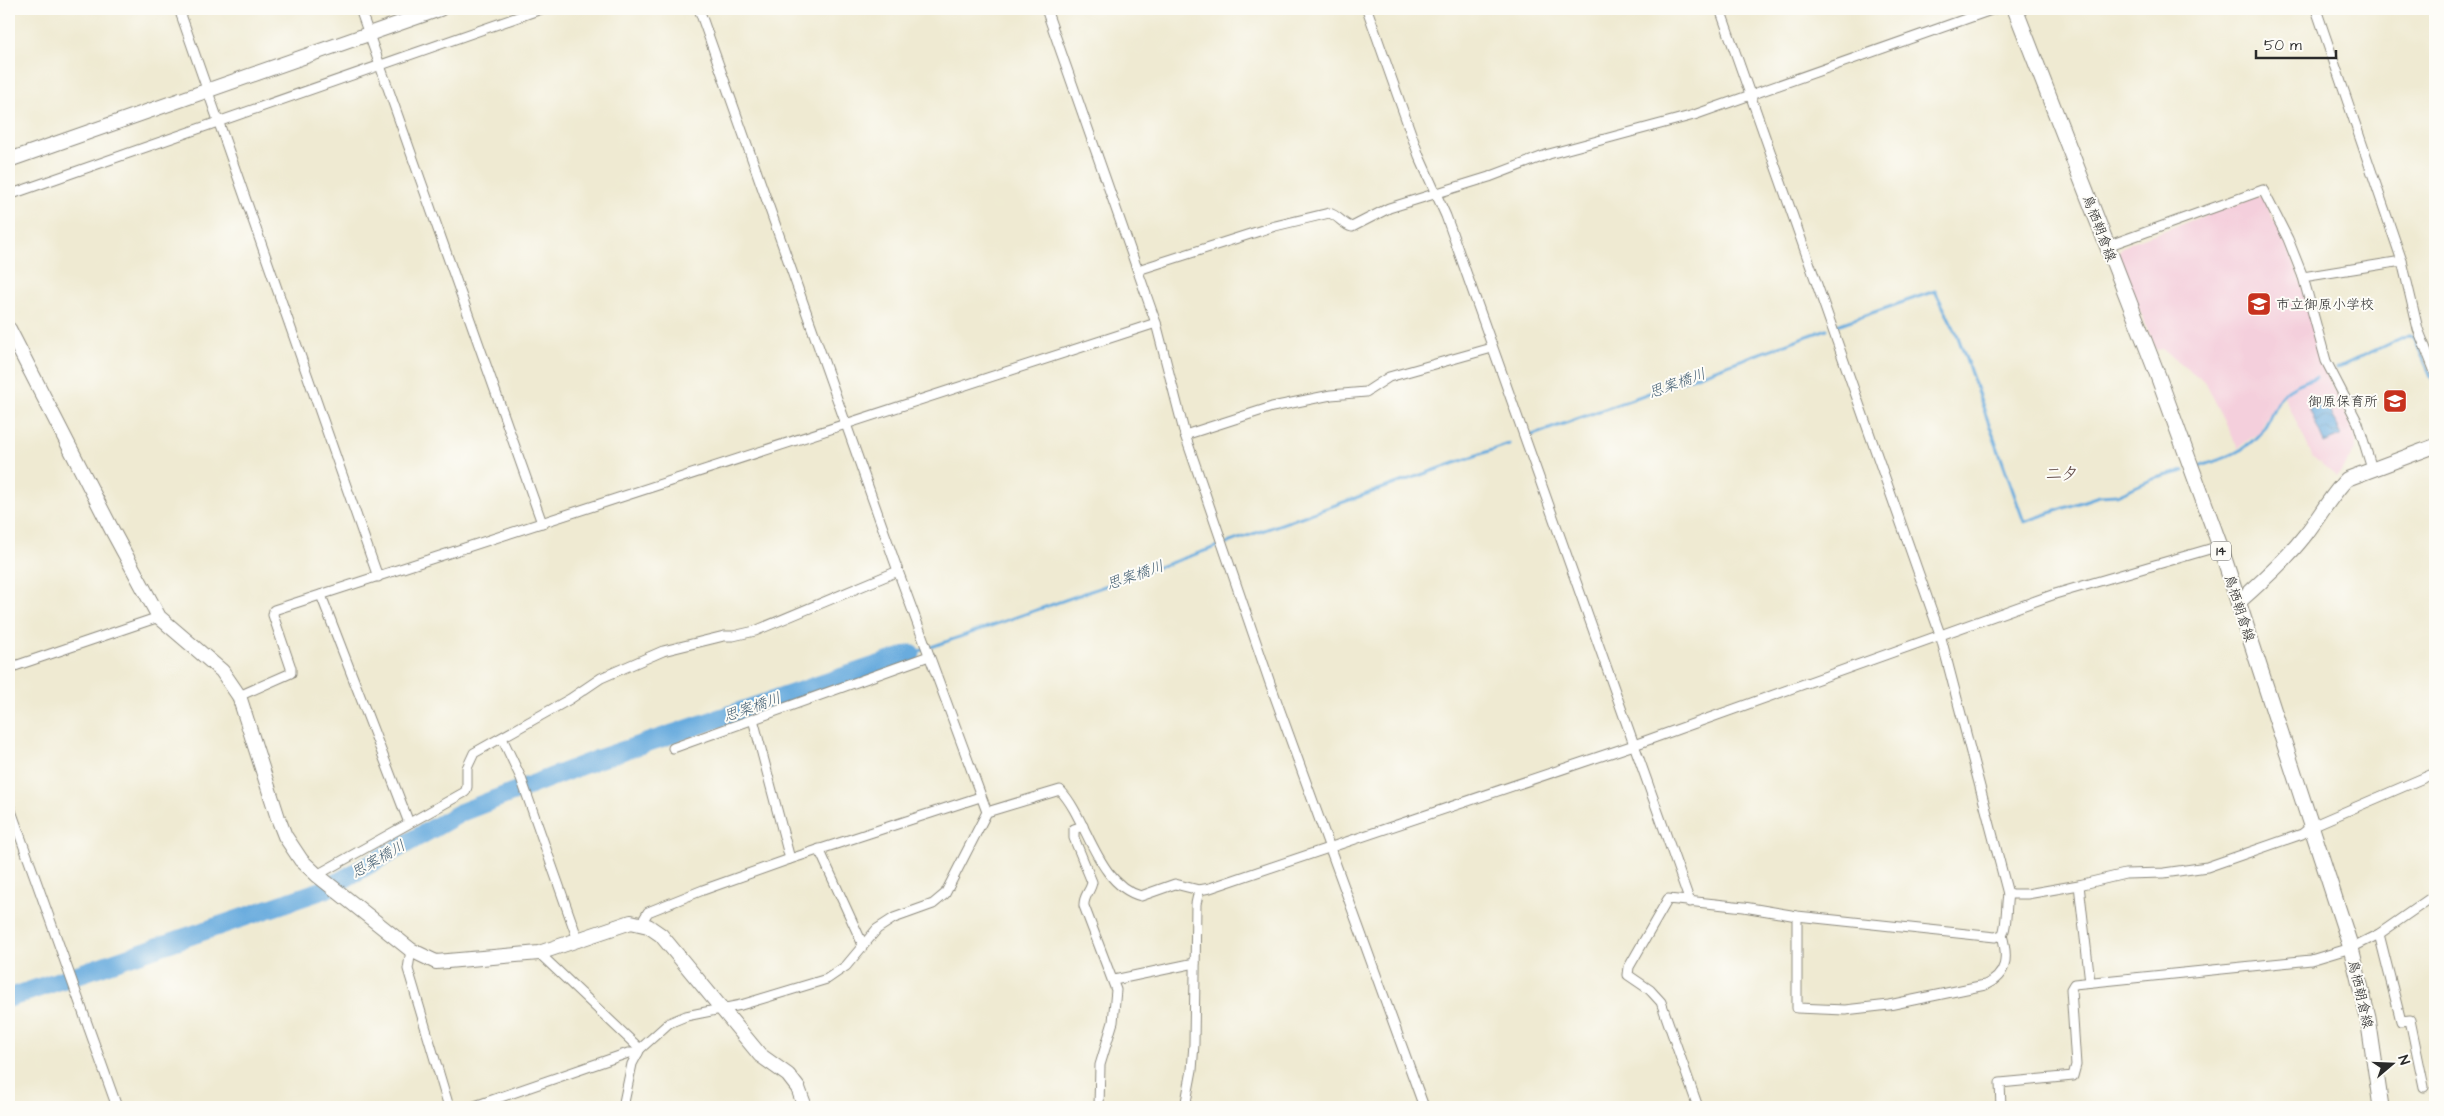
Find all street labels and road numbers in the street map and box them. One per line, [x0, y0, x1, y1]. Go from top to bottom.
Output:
street label: 鳥栖朝倉線 [2077, 192, 2121, 265]
road number: 14 [2211, 542, 2231, 560]
street label: 鳥栖朝倉線 [2219, 572, 2259, 645]
street label: 鳥栖朝倉線 [2342, 958, 2378, 1031]

